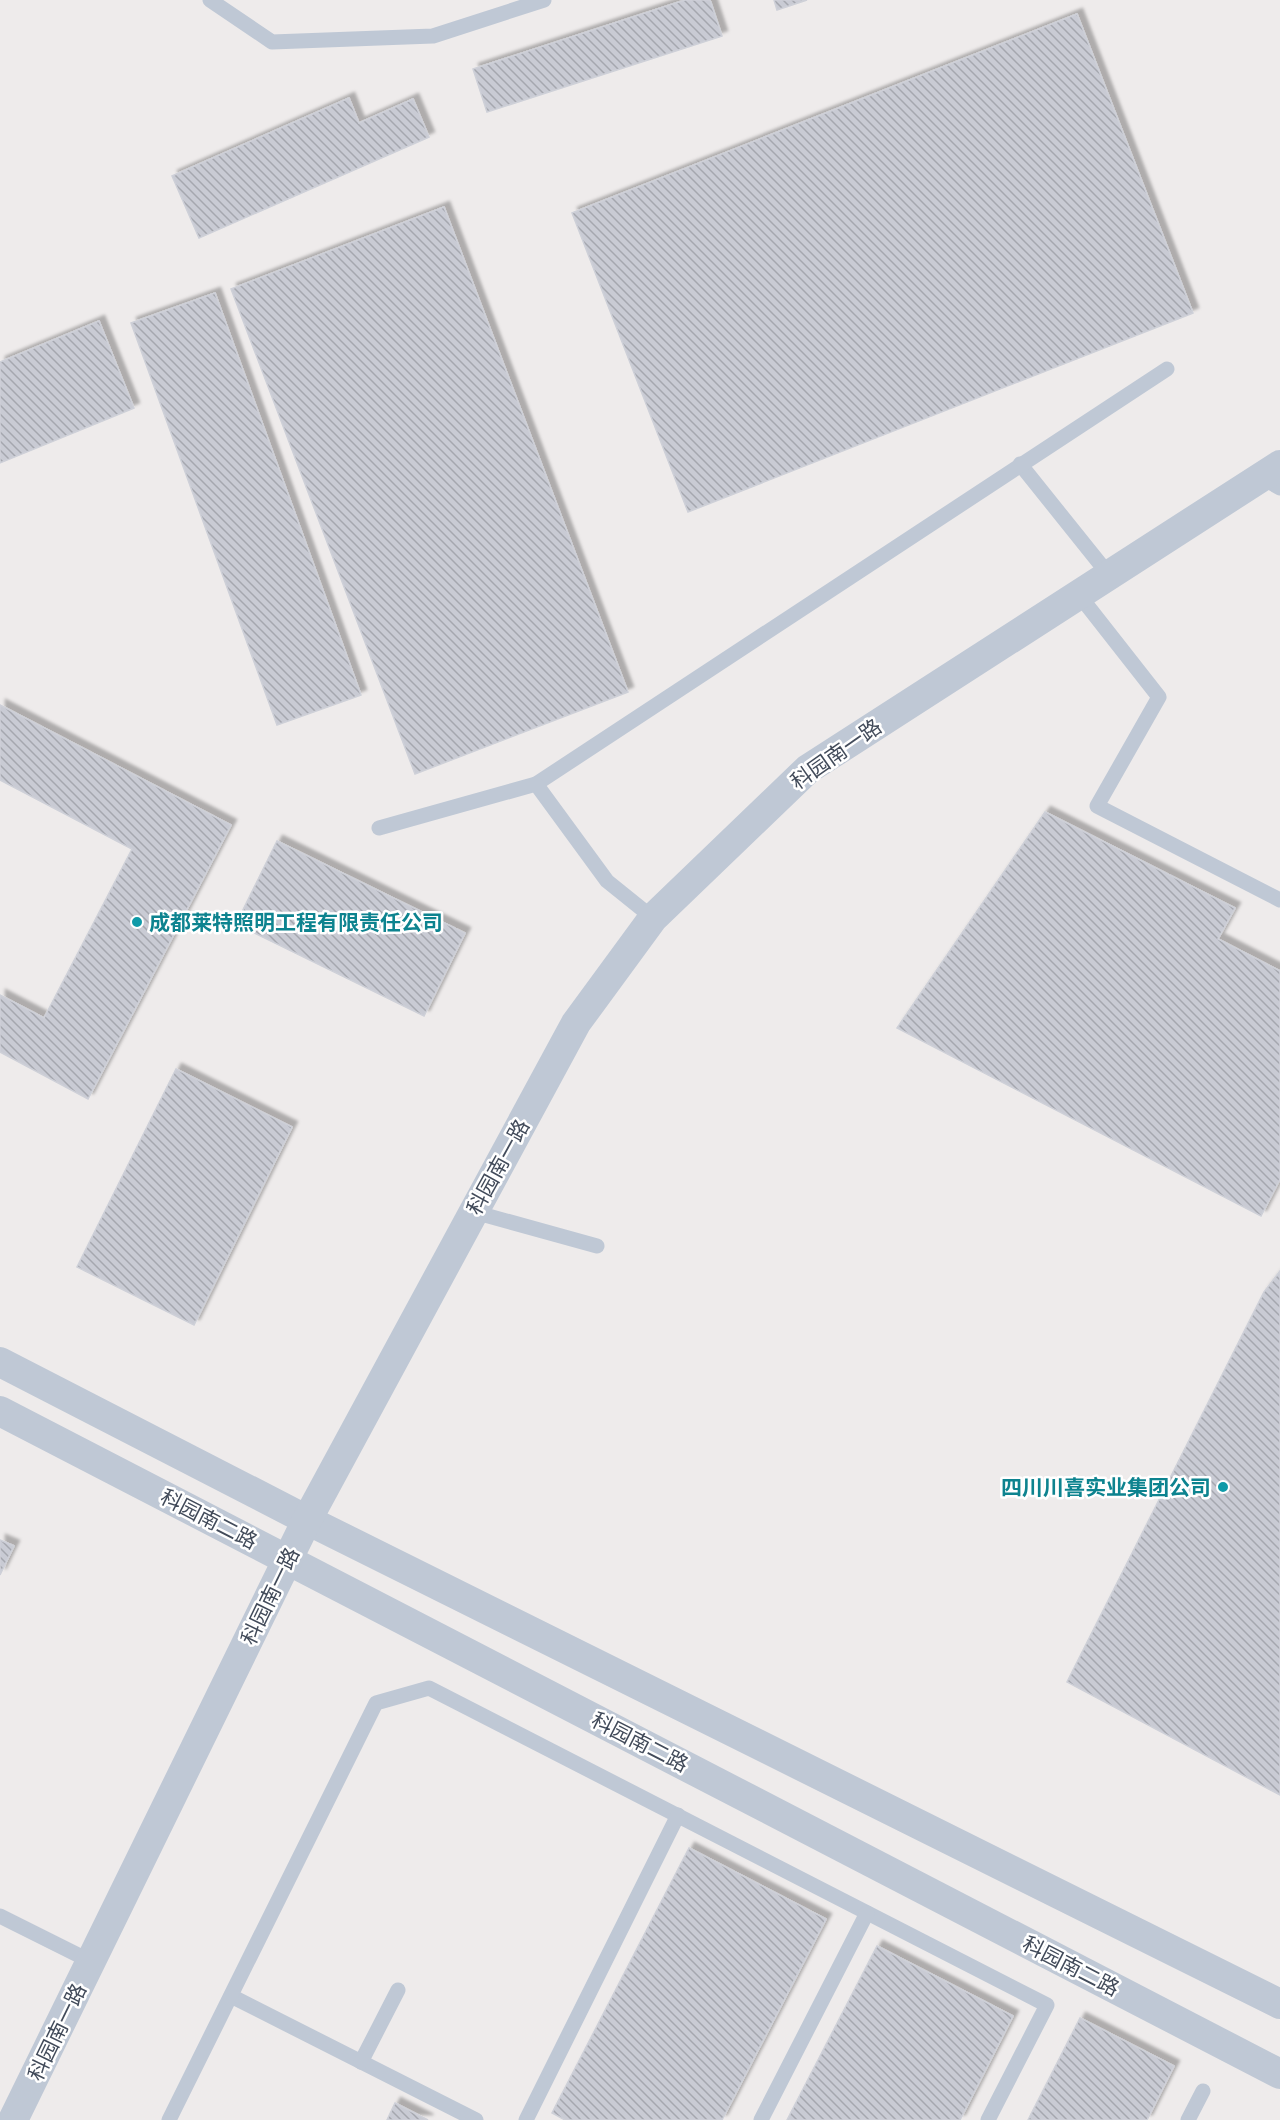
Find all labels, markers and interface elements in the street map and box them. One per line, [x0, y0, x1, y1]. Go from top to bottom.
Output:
street label: 科园南一路 [785, 713, 887, 795]
place label: 成都莱特照明工程有限责任公司 [149, 909, 443, 936]
marker: 成都莱特照明工程有限责任公司 [130, 915, 144, 929]
street label: 科园南一路 [461, 1115, 535, 1219]
place label: 四川川喜实业集团公司 [1001, 1474, 1211, 1501]
marker: 四川川喜实业集团公司 [1216, 1480, 1230, 1494]
street label: 科园南二路 [156, 1483, 262, 1555]
street label: 科园南一路 [235, 1543, 305, 1649]
street label: 科园南二路 [587, 1706, 693, 1778]
street label: 科园南二路 [1018, 1930, 1124, 2002]
street label: 科园南一路 [22, 1979, 92, 2085]

